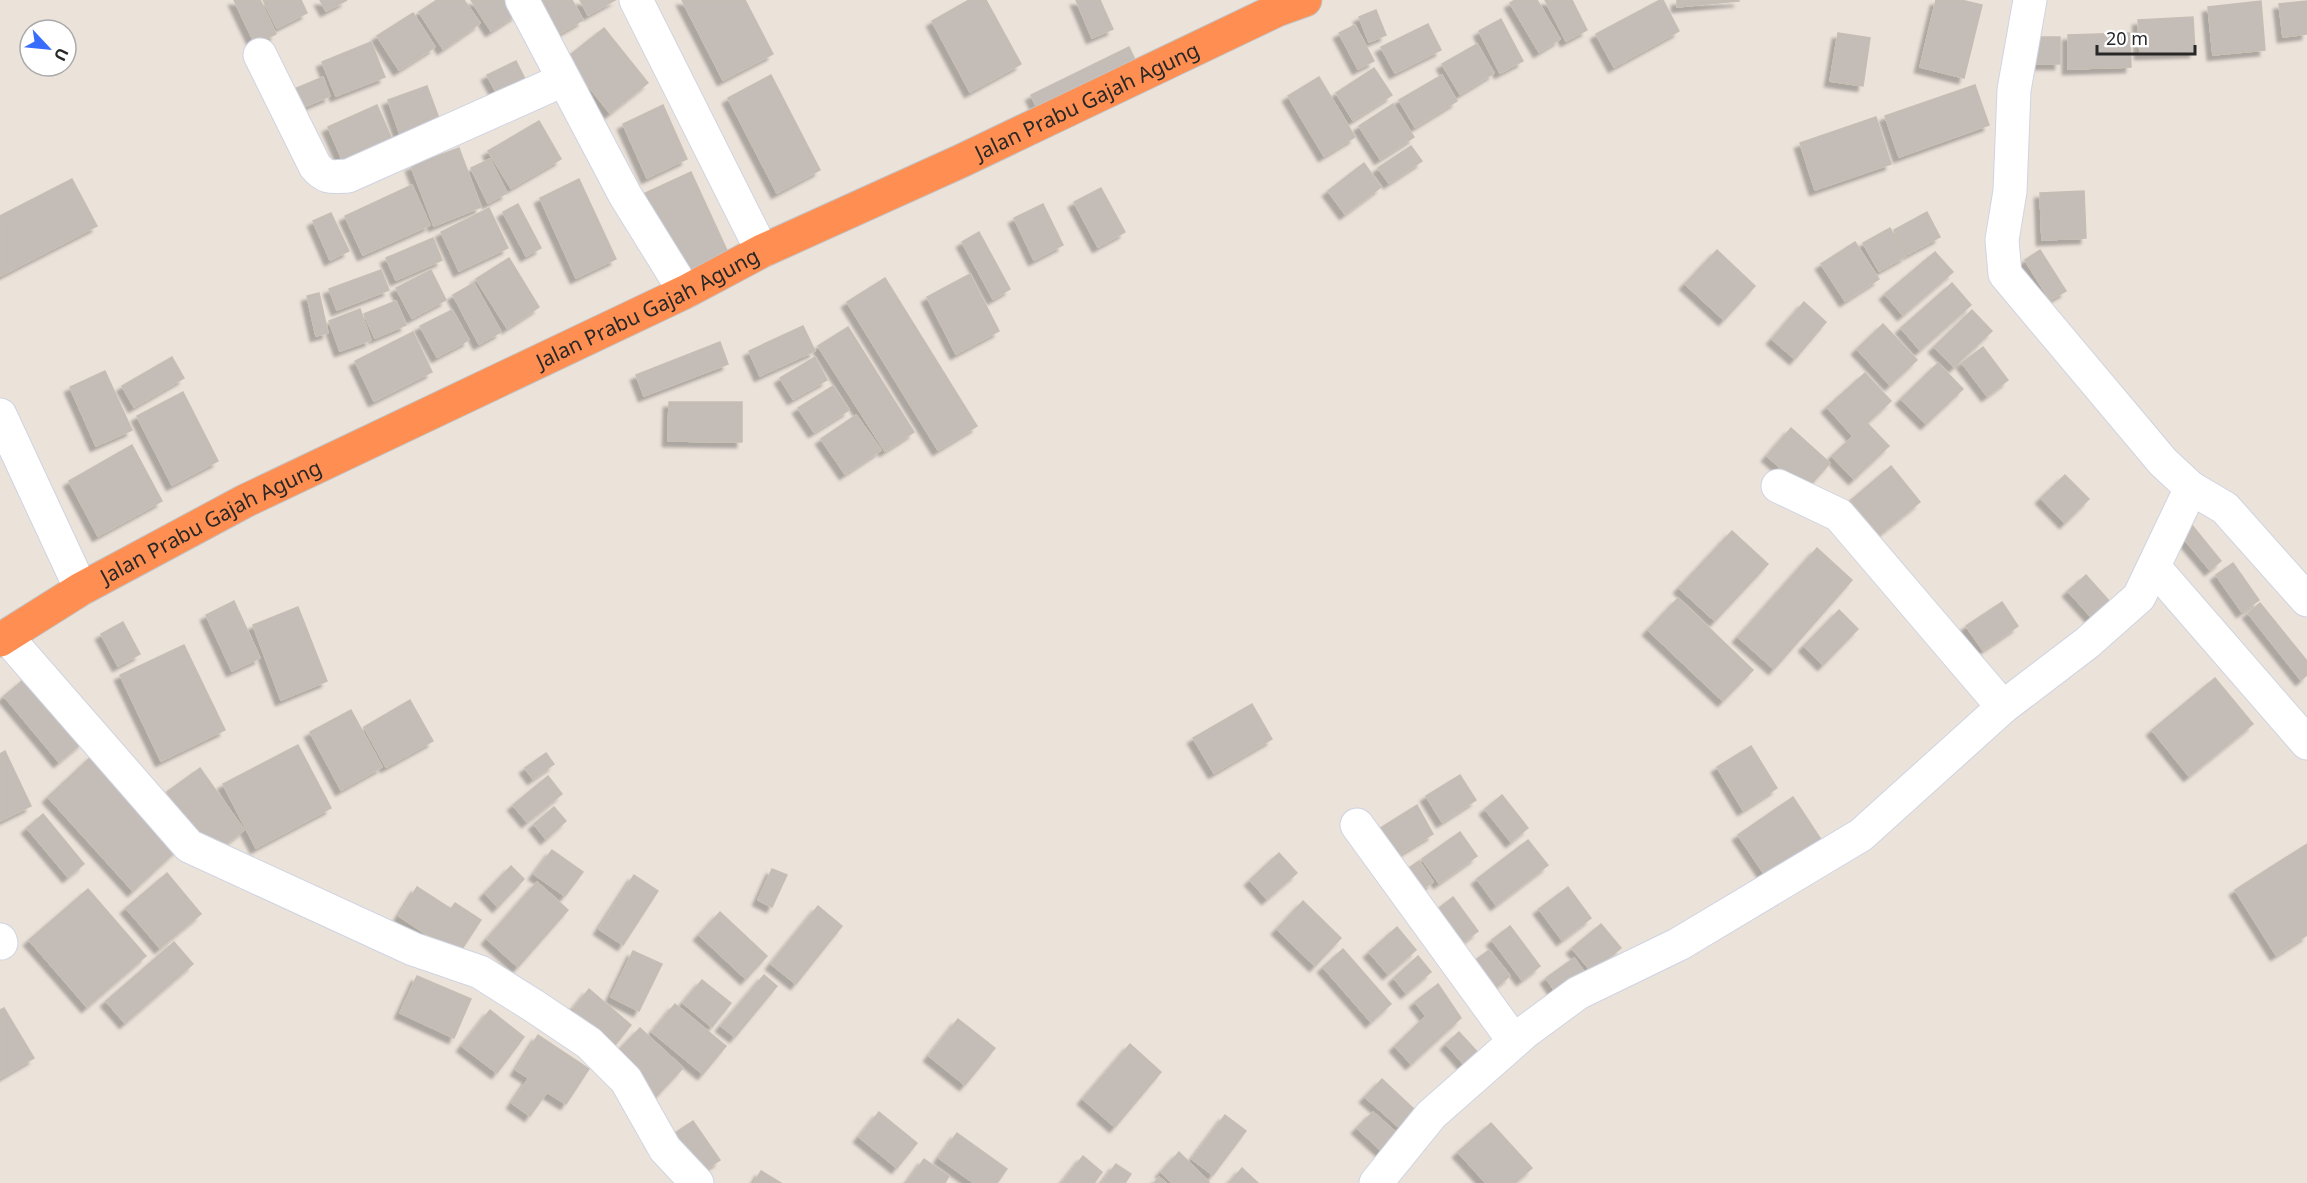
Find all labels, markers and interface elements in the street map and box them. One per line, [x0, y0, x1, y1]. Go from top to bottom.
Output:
north arrow [18, 18, 78, 78]
scale bar [2097, 18, 2194, 56]
text: 20 m [2106, 26, 2148, 50]
street label: Jalan Prabu Gajah Agung [968, 35, 1203, 167]
text: U [49, 44, 74, 65]
street label: Jalan Prabu Gajah Agung [529, 241, 764, 376]
street label: Jalan Prabu Gajah Agung [93, 453, 326, 591]

